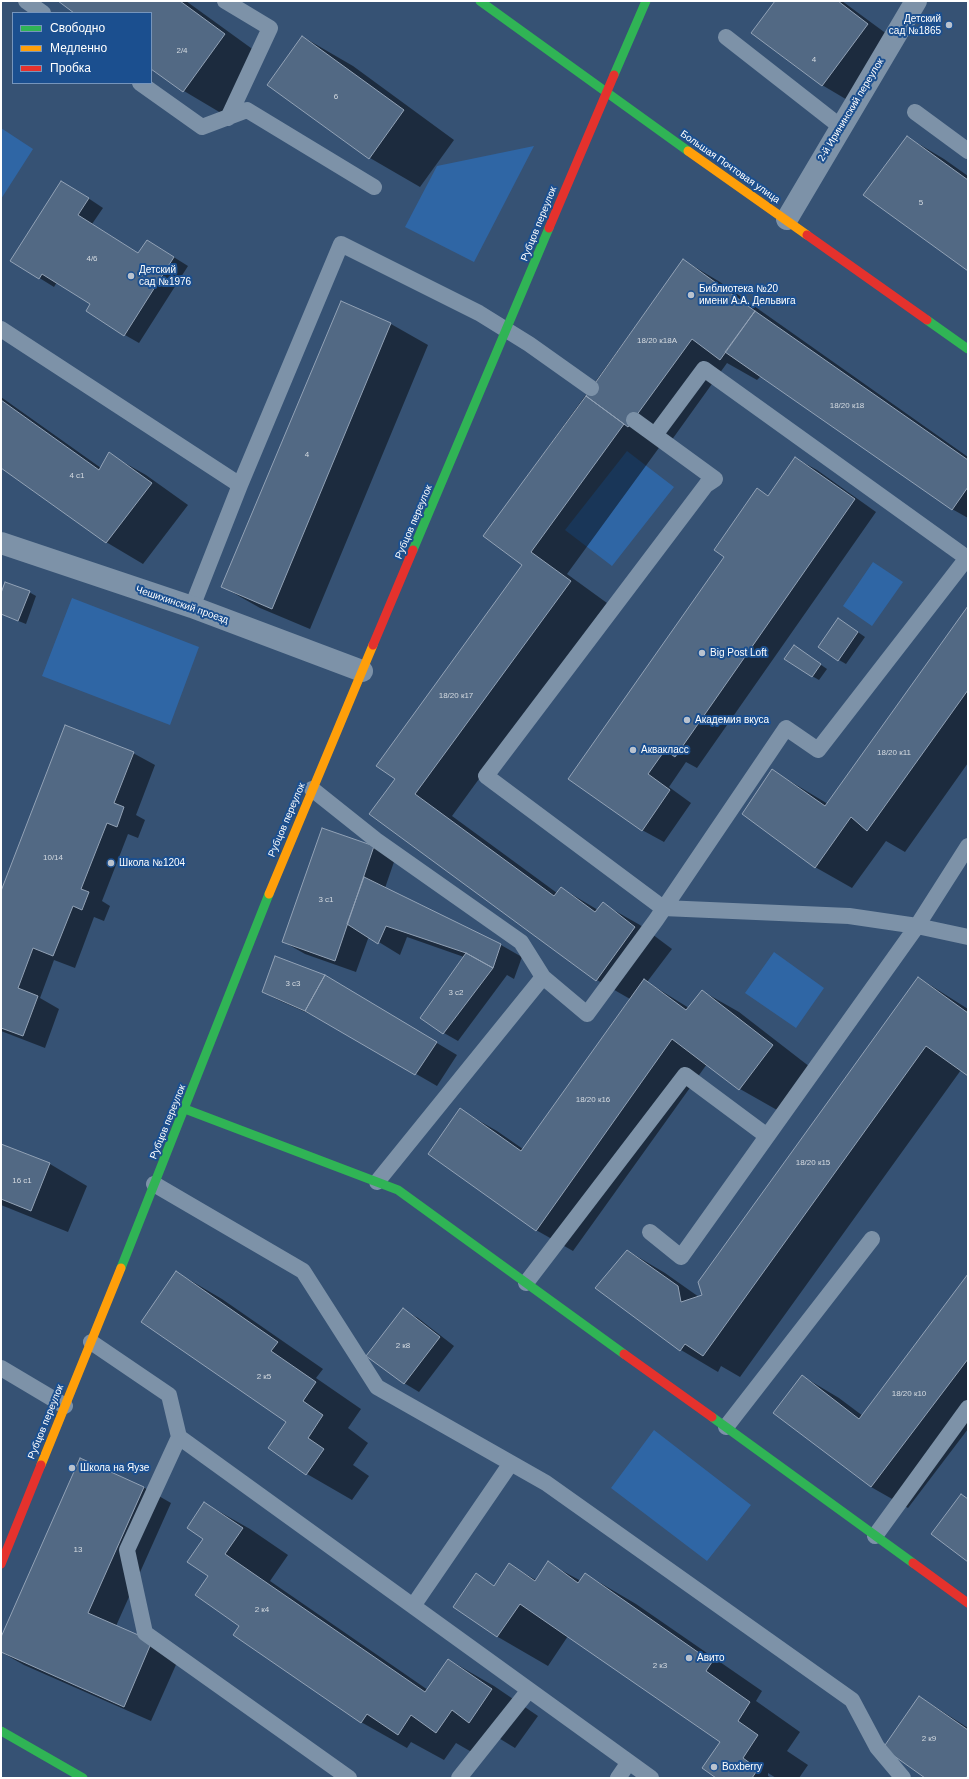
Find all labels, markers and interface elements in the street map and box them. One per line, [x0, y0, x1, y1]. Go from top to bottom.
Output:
legend [12, 12, 152, 84]
place label: Детский сад №1865 [889, 13, 941, 36]
marker: Детский сад №1865 [944, 20, 954, 30]
text: Свободно [50, 21, 105, 35]
text: Медленно [50, 41, 107, 55]
house number: 2/4 [176, 46, 188, 56]
house number: 4 [812, 55, 816, 65]
street label: 2-й Ирининский переулок [815, 56, 887, 164]
text: Пробка [50, 61, 91, 75]
house number: 6 [334, 92, 338, 102]
street label: Большая Почтовая улица [678, 128, 782, 206]
street label: Рубцов переулок [519, 185, 559, 263]
house number: 5 [919, 198, 923, 208]
house number: 4/6 [86, 254, 98, 264]
place label: Детский сад №1976 [139, 264, 191, 288]
marker: Детский сад №1976 [126, 271, 136, 281]
place label: Библиотека №20 имени А.А. Дельвига [699, 283, 796, 306]
marker: Библиотека №20 имени А.А. Дельвига [686, 290, 696, 300]
house number: 18/20 к18А [637, 336, 677, 346]
house number: 18/20 к18 [830, 401, 864, 411]
house number: 4 [305, 450, 309, 460]
house number: 4 с1 [69, 471, 85, 481]
street label: Рубцов переулок [393, 483, 435, 561]
street label: Чешихинский проезд [134, 583, 230, 627]
place label: Big Post Loft [710, 647, 767, 659]
marker: Big Post Loft [697, 648, 707, 658]
house number: 18/20 к17 [439, 691, 473, 701]
place label: Академия вкуса [695, 714, 769, 726]
marker: Академия вкуса [682, 715, 692, 725]
place label: Аквакласс [641, 744, 689, 756]
marker: Аквакласс [628, 745, 638, 755]
house number: 18/20 к11 [877, 748, 911, 758]
street label: Рубцов переулок [266, 781, 308, 859]
house number: 10/14 [43, 853, 63, 863]
place label: Школа №1204 [119, 857, 185, 869]
marker: Школа №1204 [106, 858, 116, 868]
house number: 3 с1 [318, 895, 334, 905]
house number: 3 с3 [285, 979, 301, 989]
house number: 3 с2 [448, 988, 464, 998]
street label: Рубцов переулок [148, 1083, 188, 1161]
house number: 18/20 к16 [576, 1095, 610, 1105]
house number: 18/20 к15 [796, 1158, 830, 1168]
house number: 16 с1 [12, 1176, 32, 1186]
house number: 2 к8 [396, 1341, 410, 1351]
house number: 2 к5 [257, 1372, 271, 1382]
street label: Рубцов переулок [26, 1383, 66, 1461]
house number: 18/20 к10 [892, 1389, 926, 1399]
place label: Школа на Яузе [80, 1462, 149, 1474]
marker: Школа на Яузе [67, 1463, 77, 1473]
house number: 13 [74, 1545, 82, 1555]
house number: 2 к4 [255, 1605, 269, 1615]
place label: Авито [697, 1652, 725, 1664]
marker: Авито [684, 1653, 694, 1663]
house number: 2 к3 [653, 1661, 667, 1671]
house number: 2 к9 [922, 1734, 936, 1744]
place label: Boxberry [722, 1761, 762, 1773]
marker: Boxberry [709, 1762, 719, 1772]

